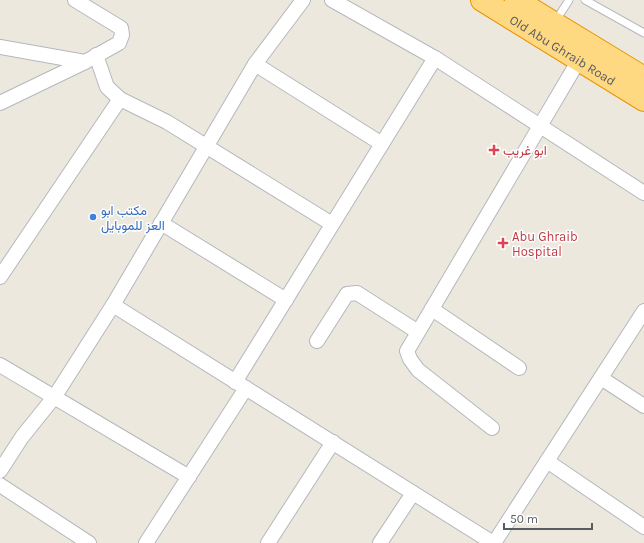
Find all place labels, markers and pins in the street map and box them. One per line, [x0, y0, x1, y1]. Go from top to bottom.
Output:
place label: ابو غريب [503, 143, 547, 159]
marker: ابو غريب [488, 144, 500, 156]
place label: مكتب ابو العز للموبايل [101, 203, 165, 234]
marker: مكتب ابو العز للموبايل [88, 212, 98, 222]
place label: Abu Ghraib Hospital [512, 229, 578, 259]
marker: Abu Ghraib Hospital [497, 237, 509, 249]

